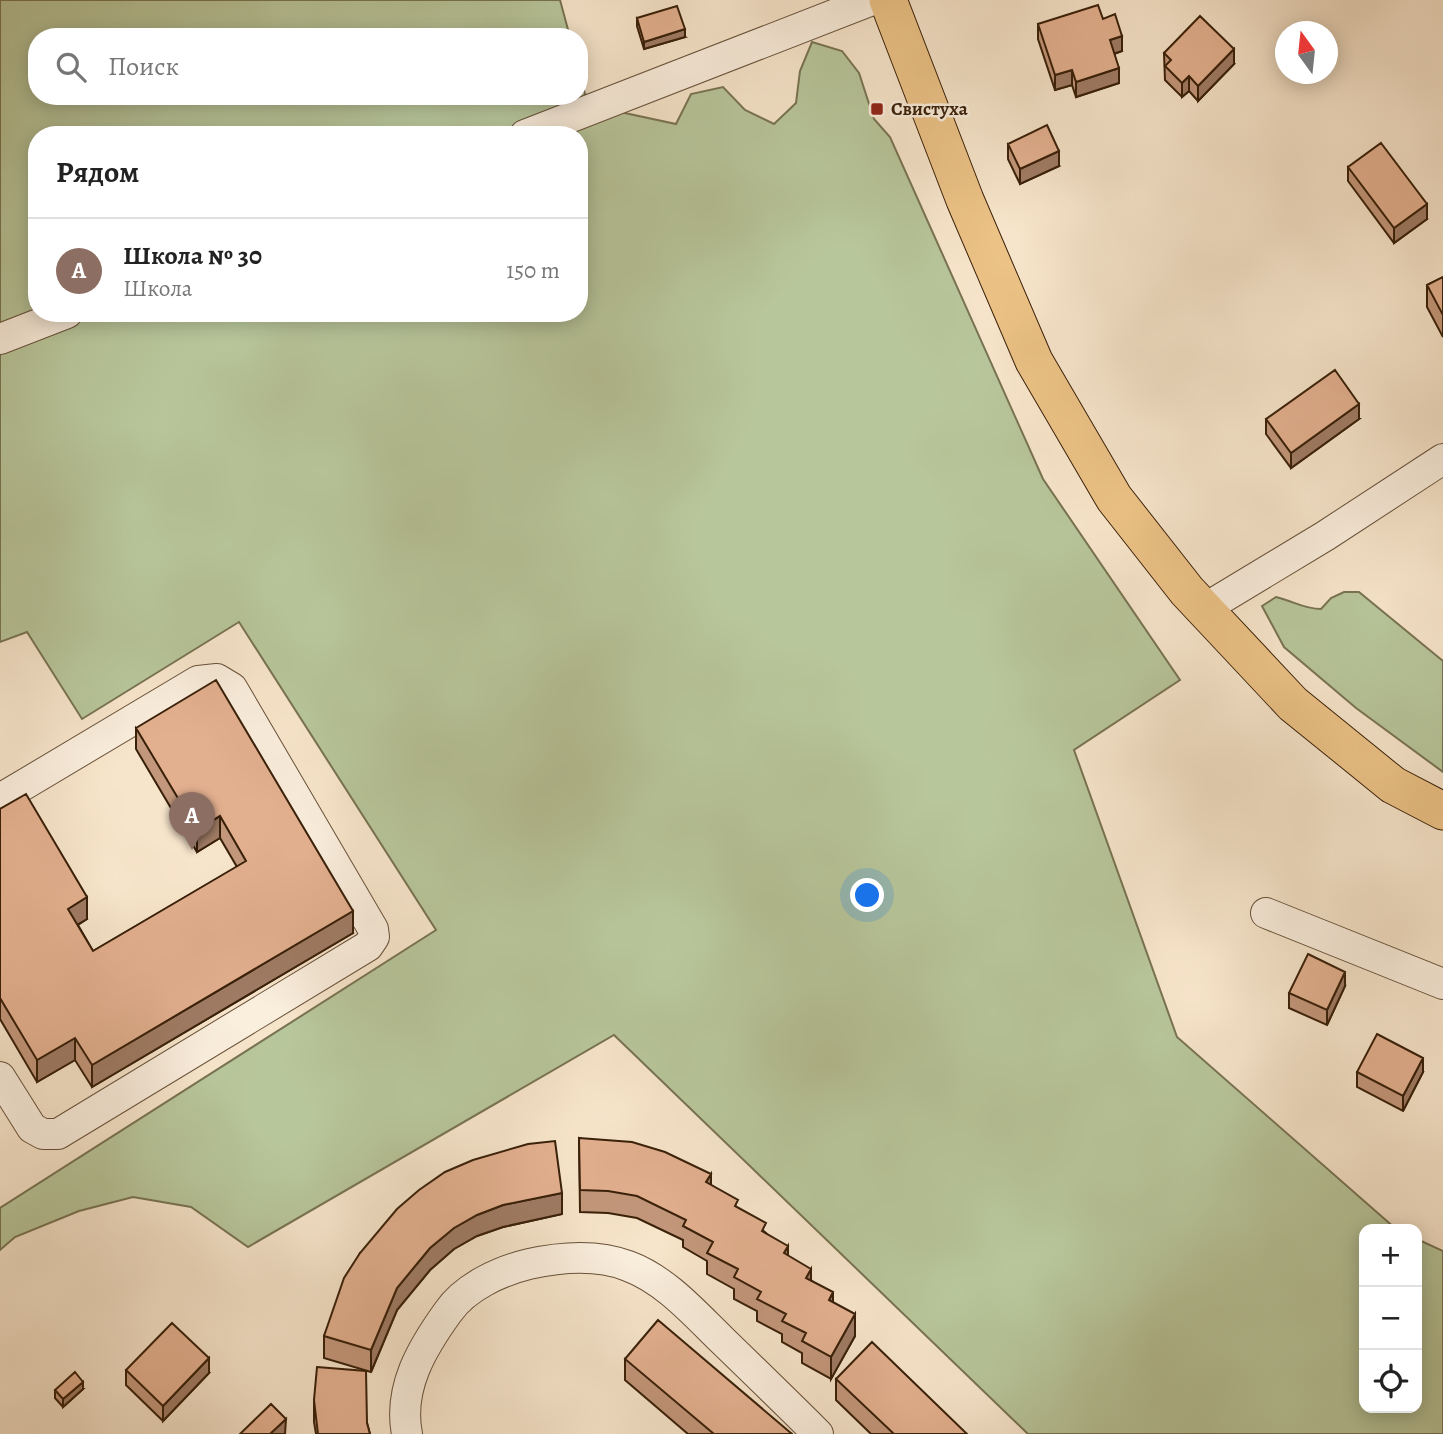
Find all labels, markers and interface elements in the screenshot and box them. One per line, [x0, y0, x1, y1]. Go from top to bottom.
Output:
north arrow [1275, 21, 1338, 84]
search box [28, 28, 588, 105]
icon: search [52, 48, 90, 86]
text: Поиск [108, 49, 179, 84]
place label: Свистуха [891, 96, 969, 122]
marker: Свистуха [869, 101, 885, 117]
text: Рядом [56, 152, 139, 192]
text: Школа № 30 [123, 238, 262, 273]
text: A [72, 255, 86, 286]
text: 150 m [506, 255, 560, 286]
text: Школа [123, 273, 192, 304]
pin: A [169, 792, 215, 850]
your location [850, 878, 884, 912]
map controls [1359, 1224, 1422, 1413]
button: + [1359, 1224, 1422, 1287]
button: − [1359, 1287, 1422, 1350]
button: locate [1359, 1350, 1422, 1413]

